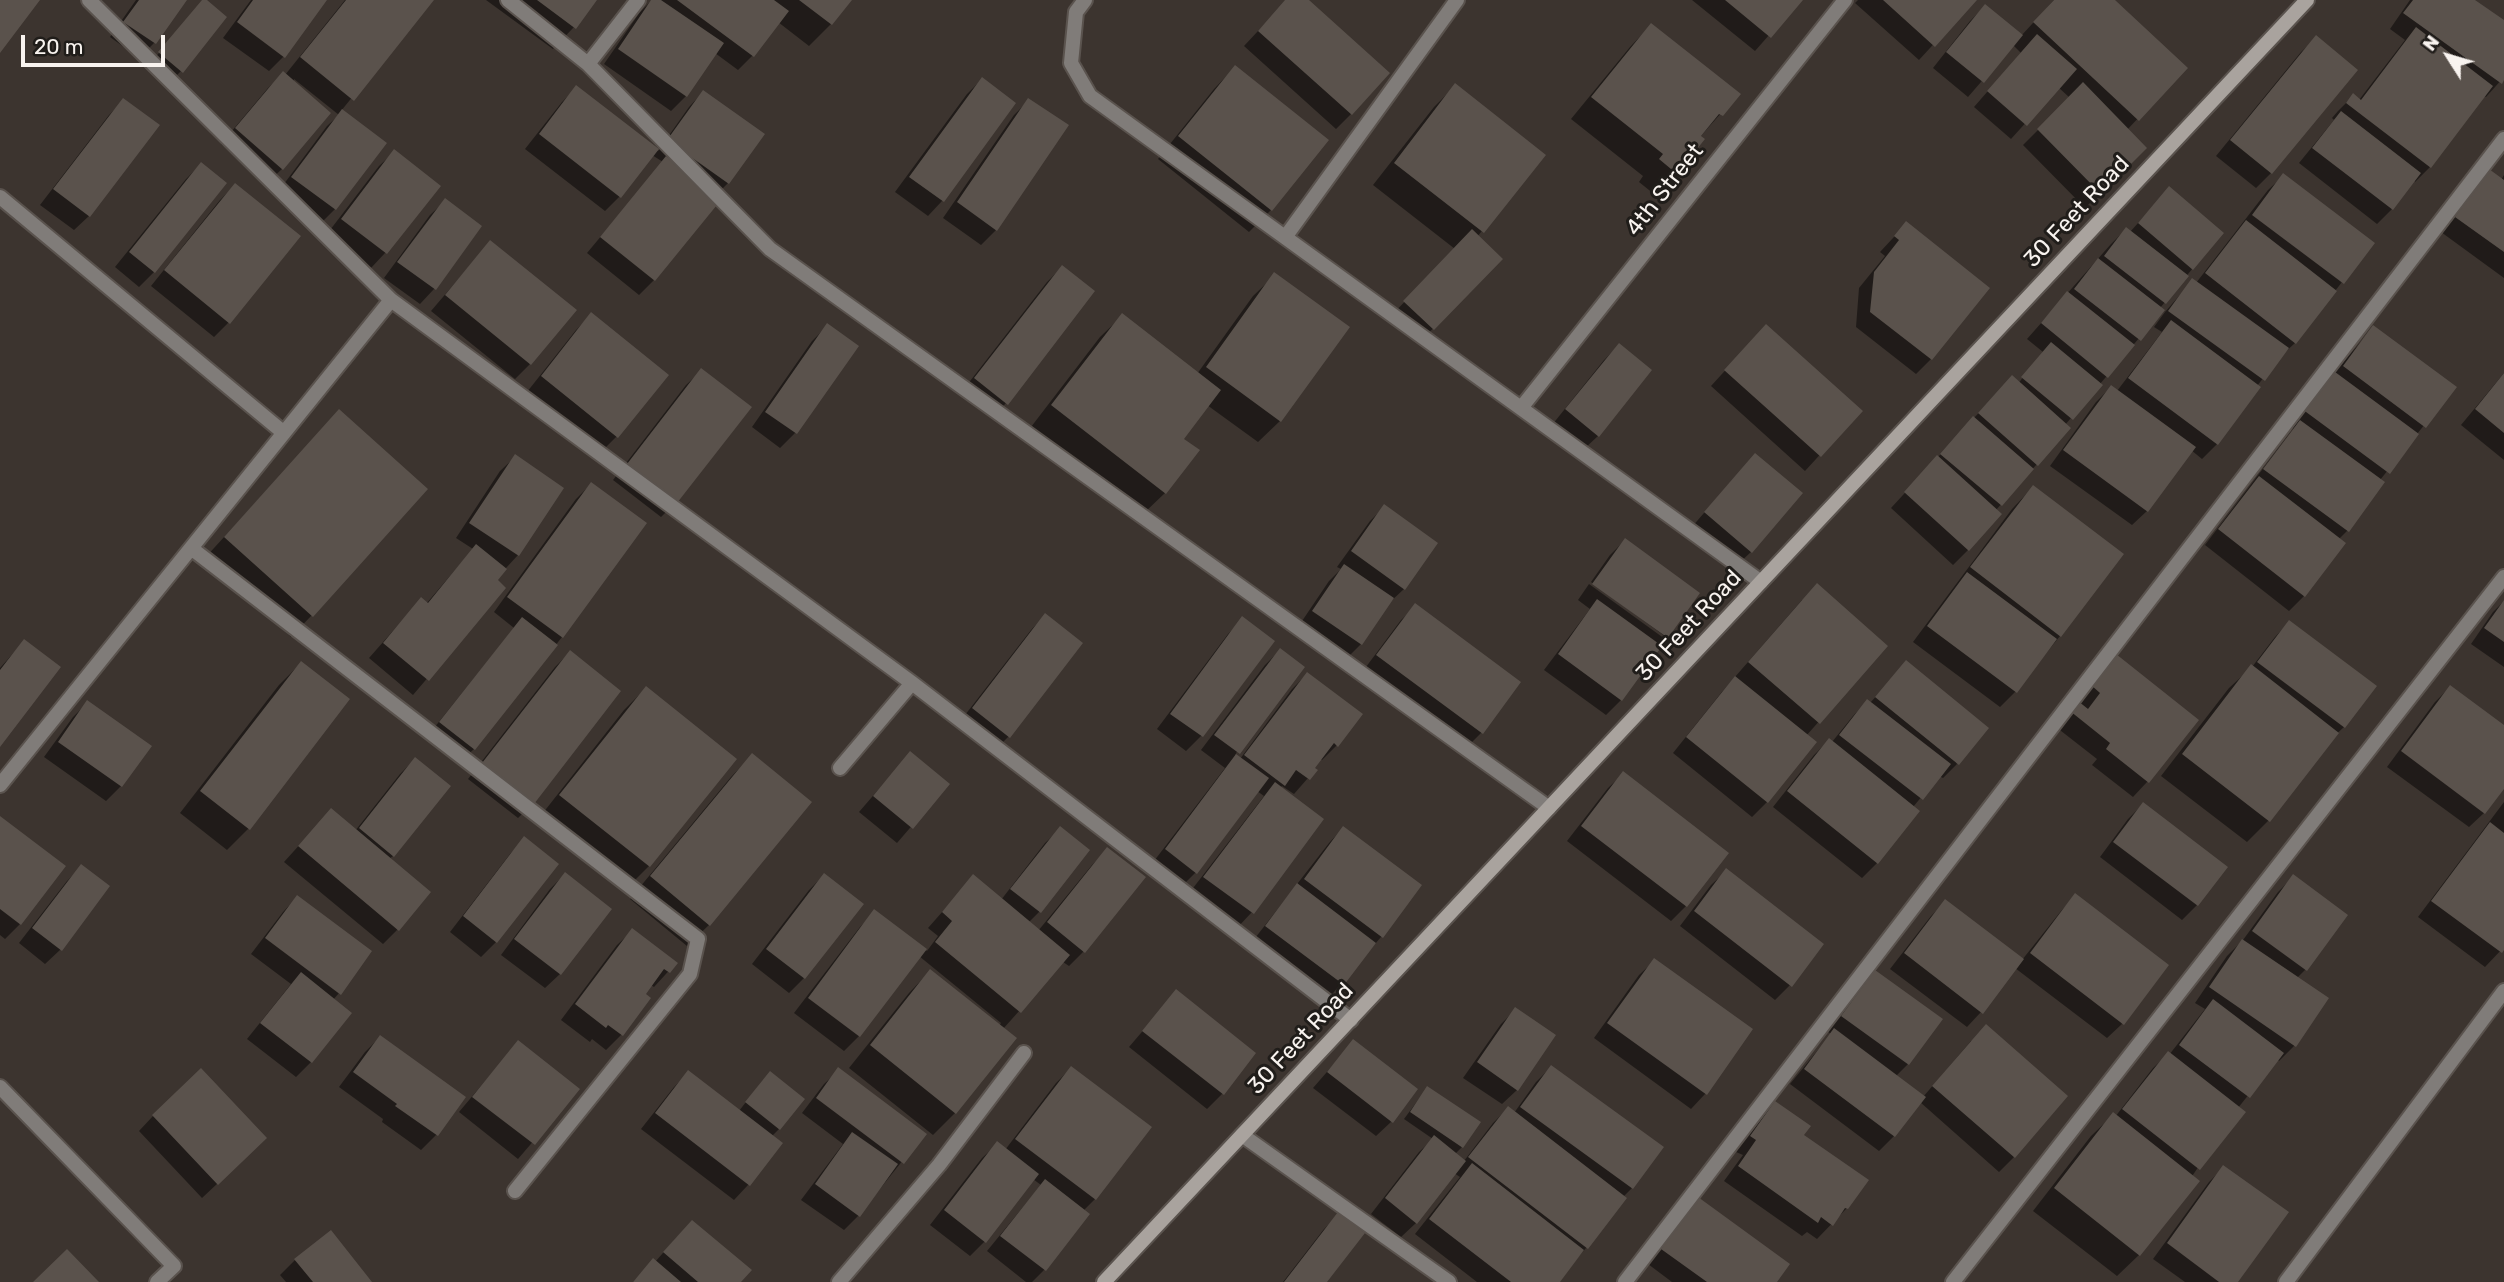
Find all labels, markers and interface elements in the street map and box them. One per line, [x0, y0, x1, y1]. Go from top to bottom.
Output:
scale bar [24, 21, 168, 65]
north arrow [2413, 21, 2483, 91]
text: N [2418, 31, 2444, 55]
text: 20 m [34, 34, 83, 59]
street label: 4th Street [1620, 138, 1710, 242]
street label: 30 Feet Road [2018, 151, 2136, 273]
street label: 30 Feet Road [1630, 565, 1748, 687]
street label: 30 Feet Road [1242, 978, 1360, 1100]

